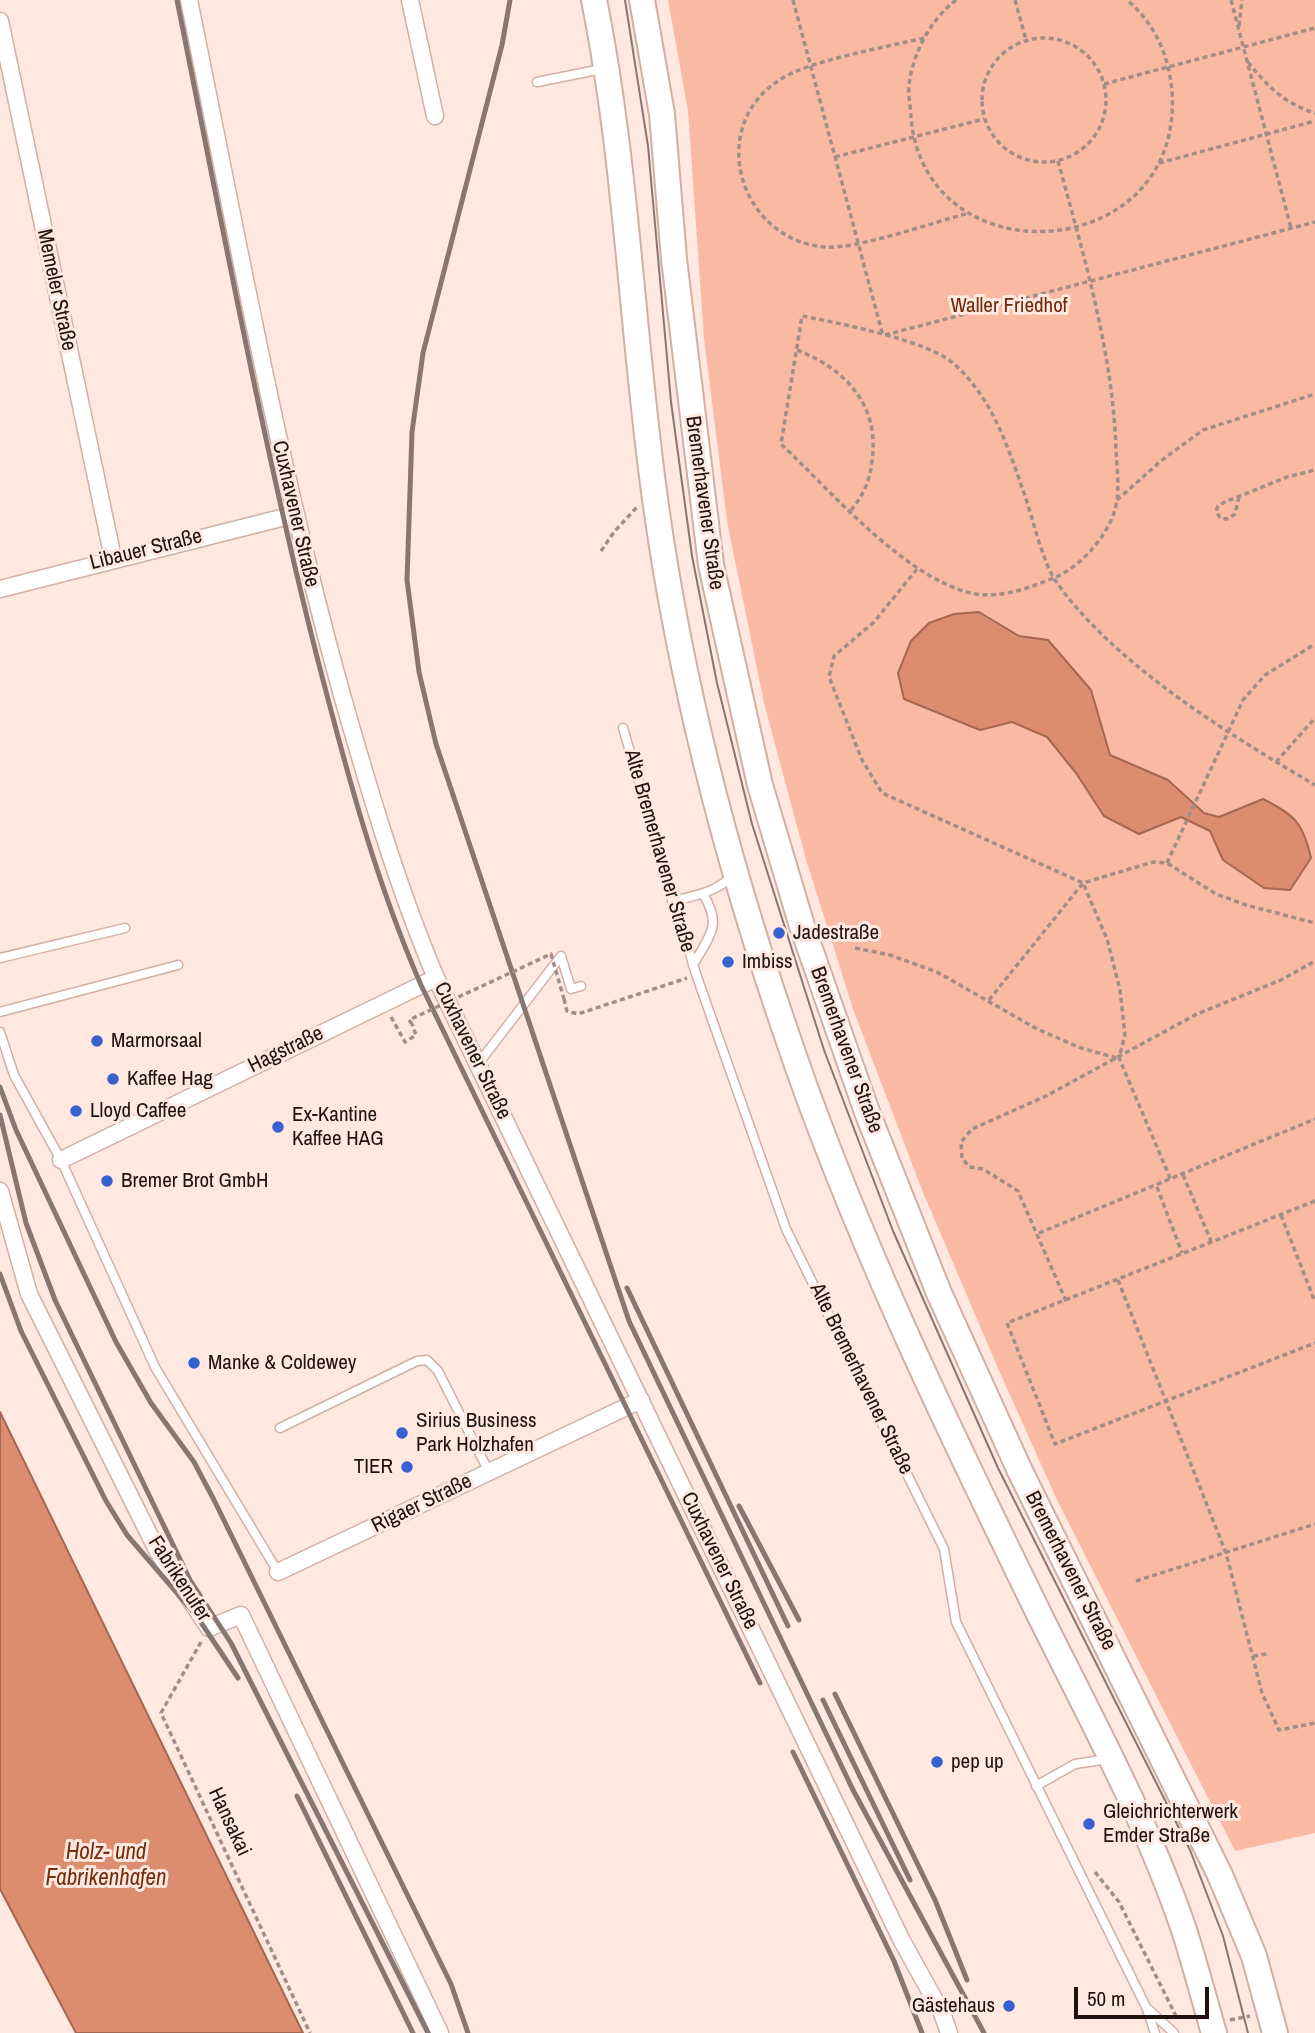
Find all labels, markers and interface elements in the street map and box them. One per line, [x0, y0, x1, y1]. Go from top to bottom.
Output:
street label: Memeler Straße [31, 227, 81, 353]
park label: Waller Friedhof [950, 293, 1068, 319]
street label: Bremerhavener Straße [679, 415, 729, 591]
street label: Cuxhavener Straße [266, 438, 324, 590]
street label: Libauer Straße [87, 524, 205, 576]
street label: Alte Bremerhavener Straße [618, 747, 700, 955]
place label: Jadestraße [793, 920, 879, 946]
marker: Jadestraße [771, 925, 787, 941]
place label: Imbiss [742, 949, 793, 975]
marker: Imbiss [720, 954, 736, 970]
street label: Bremerhavener Straße [804, 963, 888, 1137]
street label: Cuxhavener Straße [428, 978, 516, 1124]
street label: Hagstraße [244, 1021, 328, 1079]
place label: Marmorsaal [111, 1028, 202, 1054]
marker: Marmorsaal [89, 1033, 105, 1049]
place label: Kaffee Hag [127, 1066, 213, 1092]
marker: Kaffee Hag [105, 1071, 121, 1087]
place label: Lloyd Caffee [90, 1098, 186, 1124]
place label: Ex-Kantine Kaffee HAG [292, 1102, 384, 1152]
marker: Lloyd Caffee [68, 1103, 84, 1119]
marker: Ex-Kantine Kaffee HAG [270, 1119, 286, 1135]
place label: Bremer Brot GmbH [121, 1168, 268, 1194]
marker: Bremer Brot GmbH [99, 1173, 115, 1189]
street label: Alte Bremerhavener Straße [804, 1279, 918, 1479]
place label: Manke & Coldewey [208, 1350, 356, 1376]
marker: Manke & Coldewey [186, 1355, 202, 1371]
place label: Sirius Business Park Holzhafen [416, 1408, 537, 1458]
marker: Sirius Business Park Holzhafen [394, 1425, 410, 1441]
place label: TIER [354, 1454, 393, 1480]
marker: TIER [399, 1459, 415, 1475]
street label: Rigaer Straße [368, 1469, 476, 1539]
street label: Bremerhavener Straße [1019, 1487, 1121, 1655]
street label: Cuxhavener Straße [675, 1488, 763, 1634]
street label: Fabrikenufer [142, 1532, 216, 1626]
place label: pep up [951, 1749, 1004, 1775]
marker: pep up [929, 1754, 945, 1770]
street label: Hansakai [202, 1784, 256, 1860]
place label: Gleichrichterwerk Emder Straße [1103, 1799, 1238, 1849]
marker: Gleichrichterwerk Emder Straße [1081, 1816, 1097, 1832]
water label: Holz- und Fabrikenhafen [46, 1839, 166, 1893]
scale bar [1077, 1974, 1212, 2018]
text: 50 m [1087, 1984, 1125, 2013]
place label: Gästehaus [912, 1993, 995, 2019]
marker: Gästehaus [1001, 1998, 1017, 2014]

